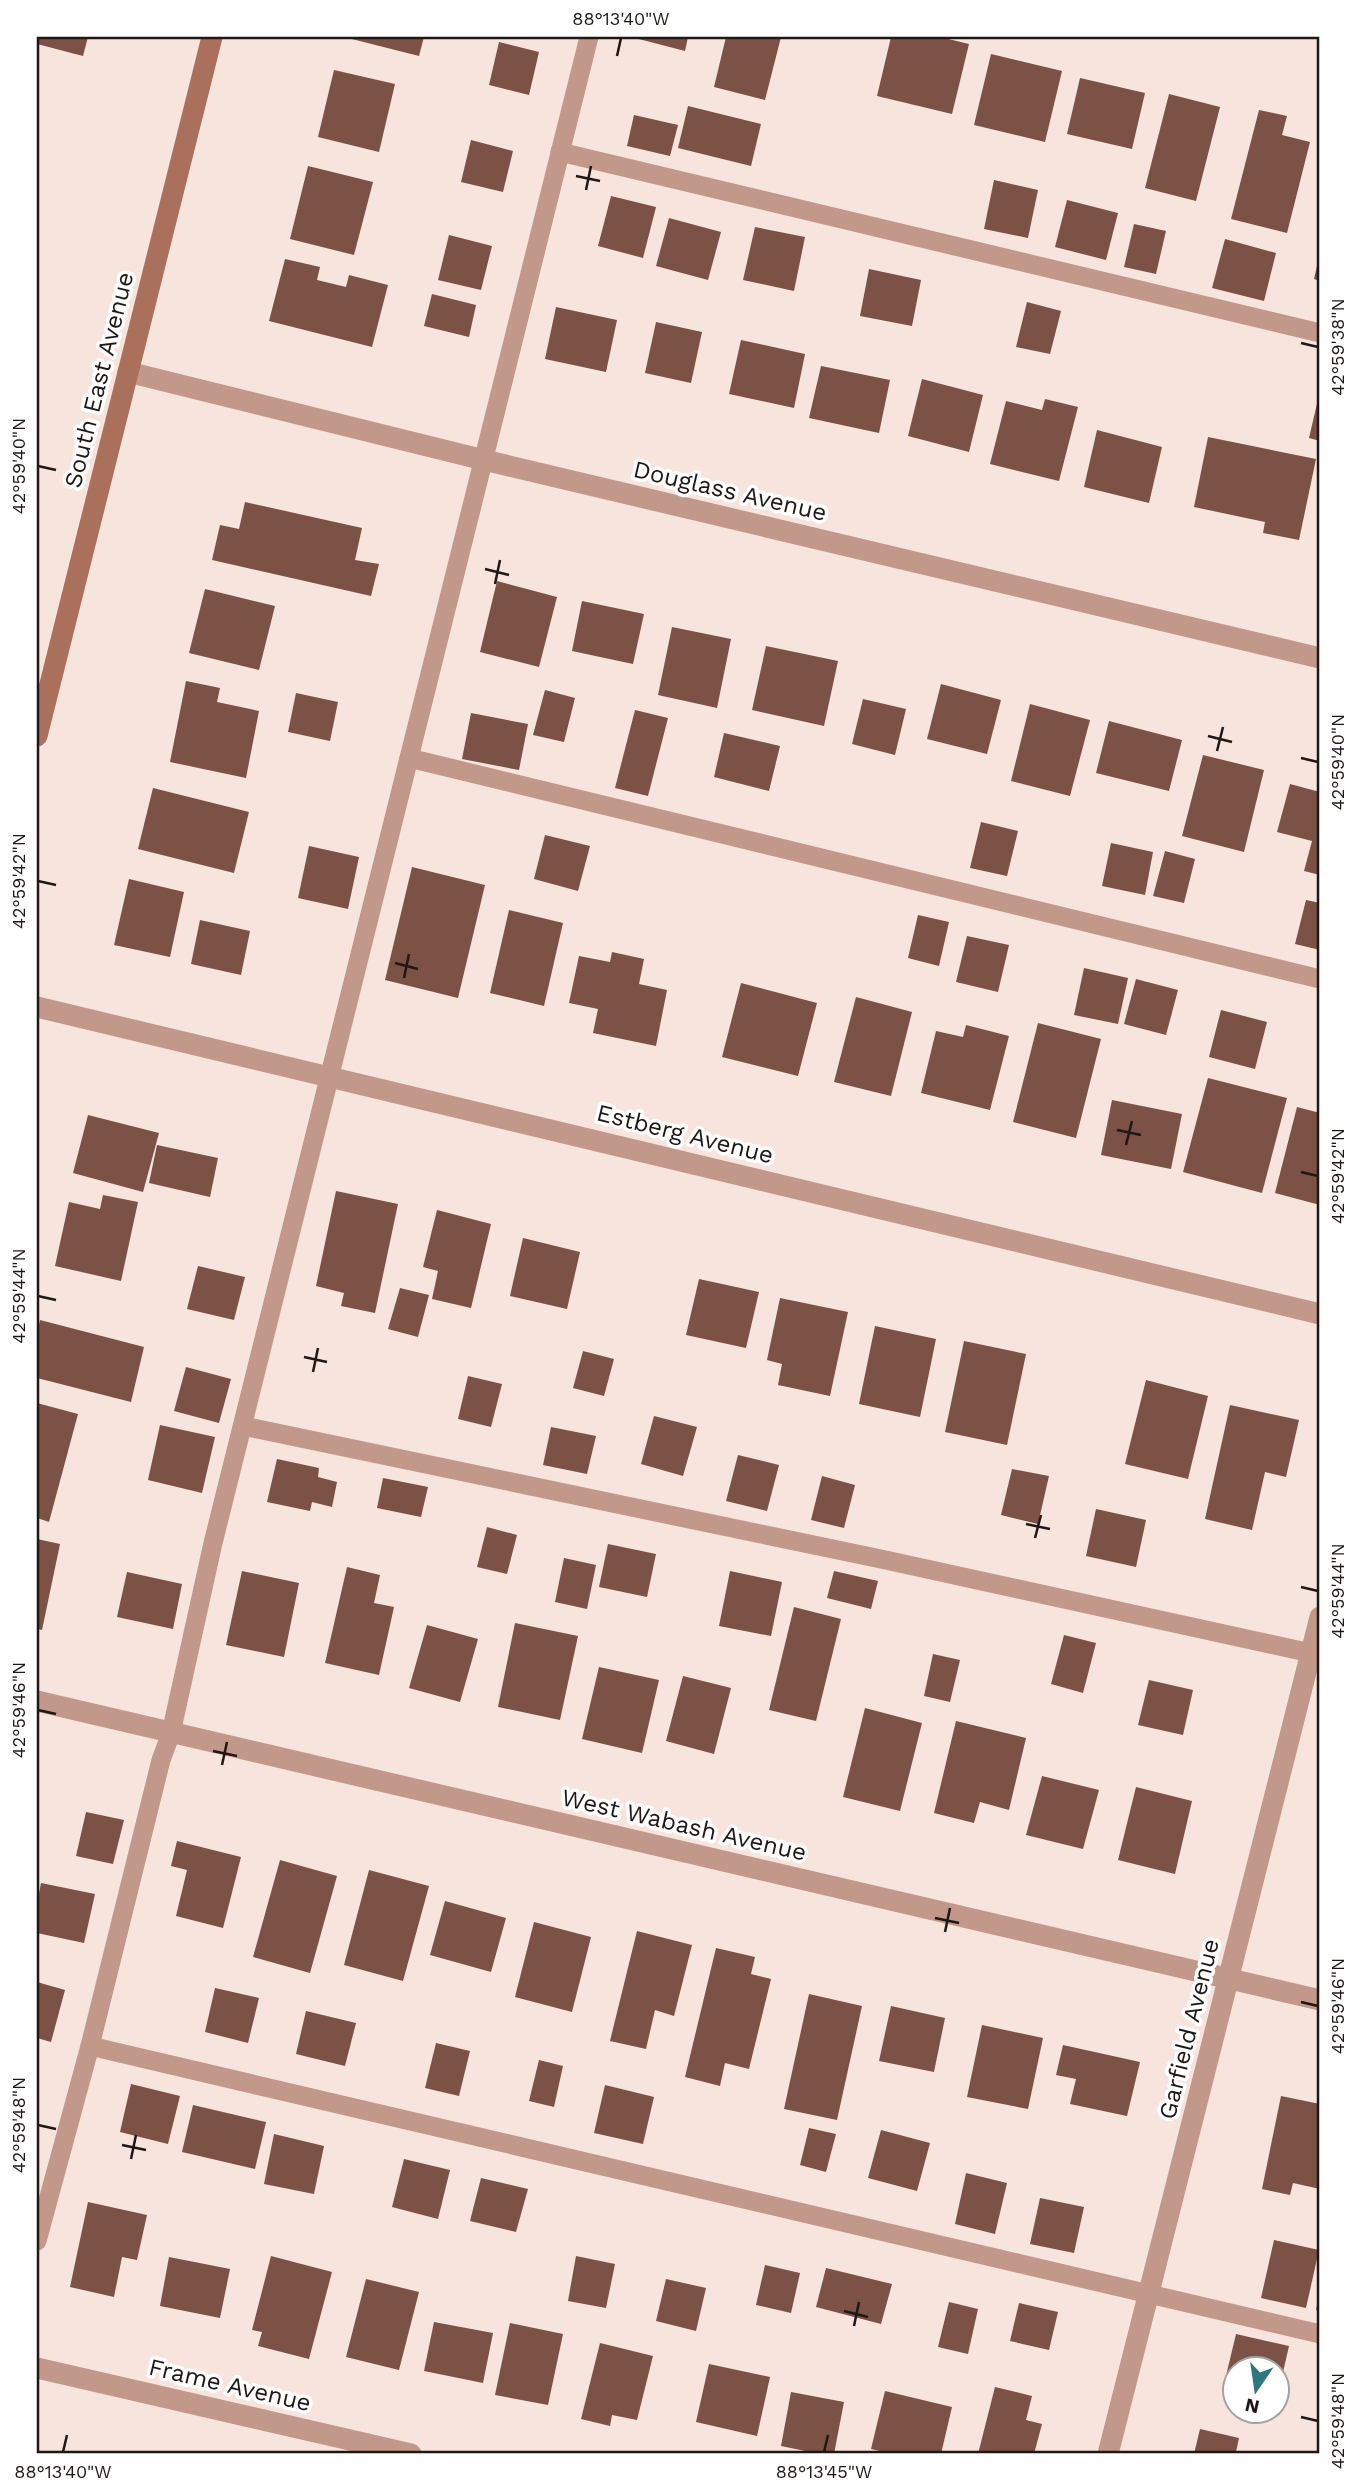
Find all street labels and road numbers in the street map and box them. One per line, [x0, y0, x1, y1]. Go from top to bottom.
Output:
street label: South East Avenue [59, 269, 139, 491]
street label: Douglass Avenue [631, 455, 829, 527]
street label: Estberg Avenue [594, 1099, 776, 1169]
street label: West Wabash Avenue [559, 1783, 809, 1867]
street label: Garfield Avenue [1153, 1936, 1225, 2122]
street label: Frame Avenue [146, 2353, 314, 2417]

